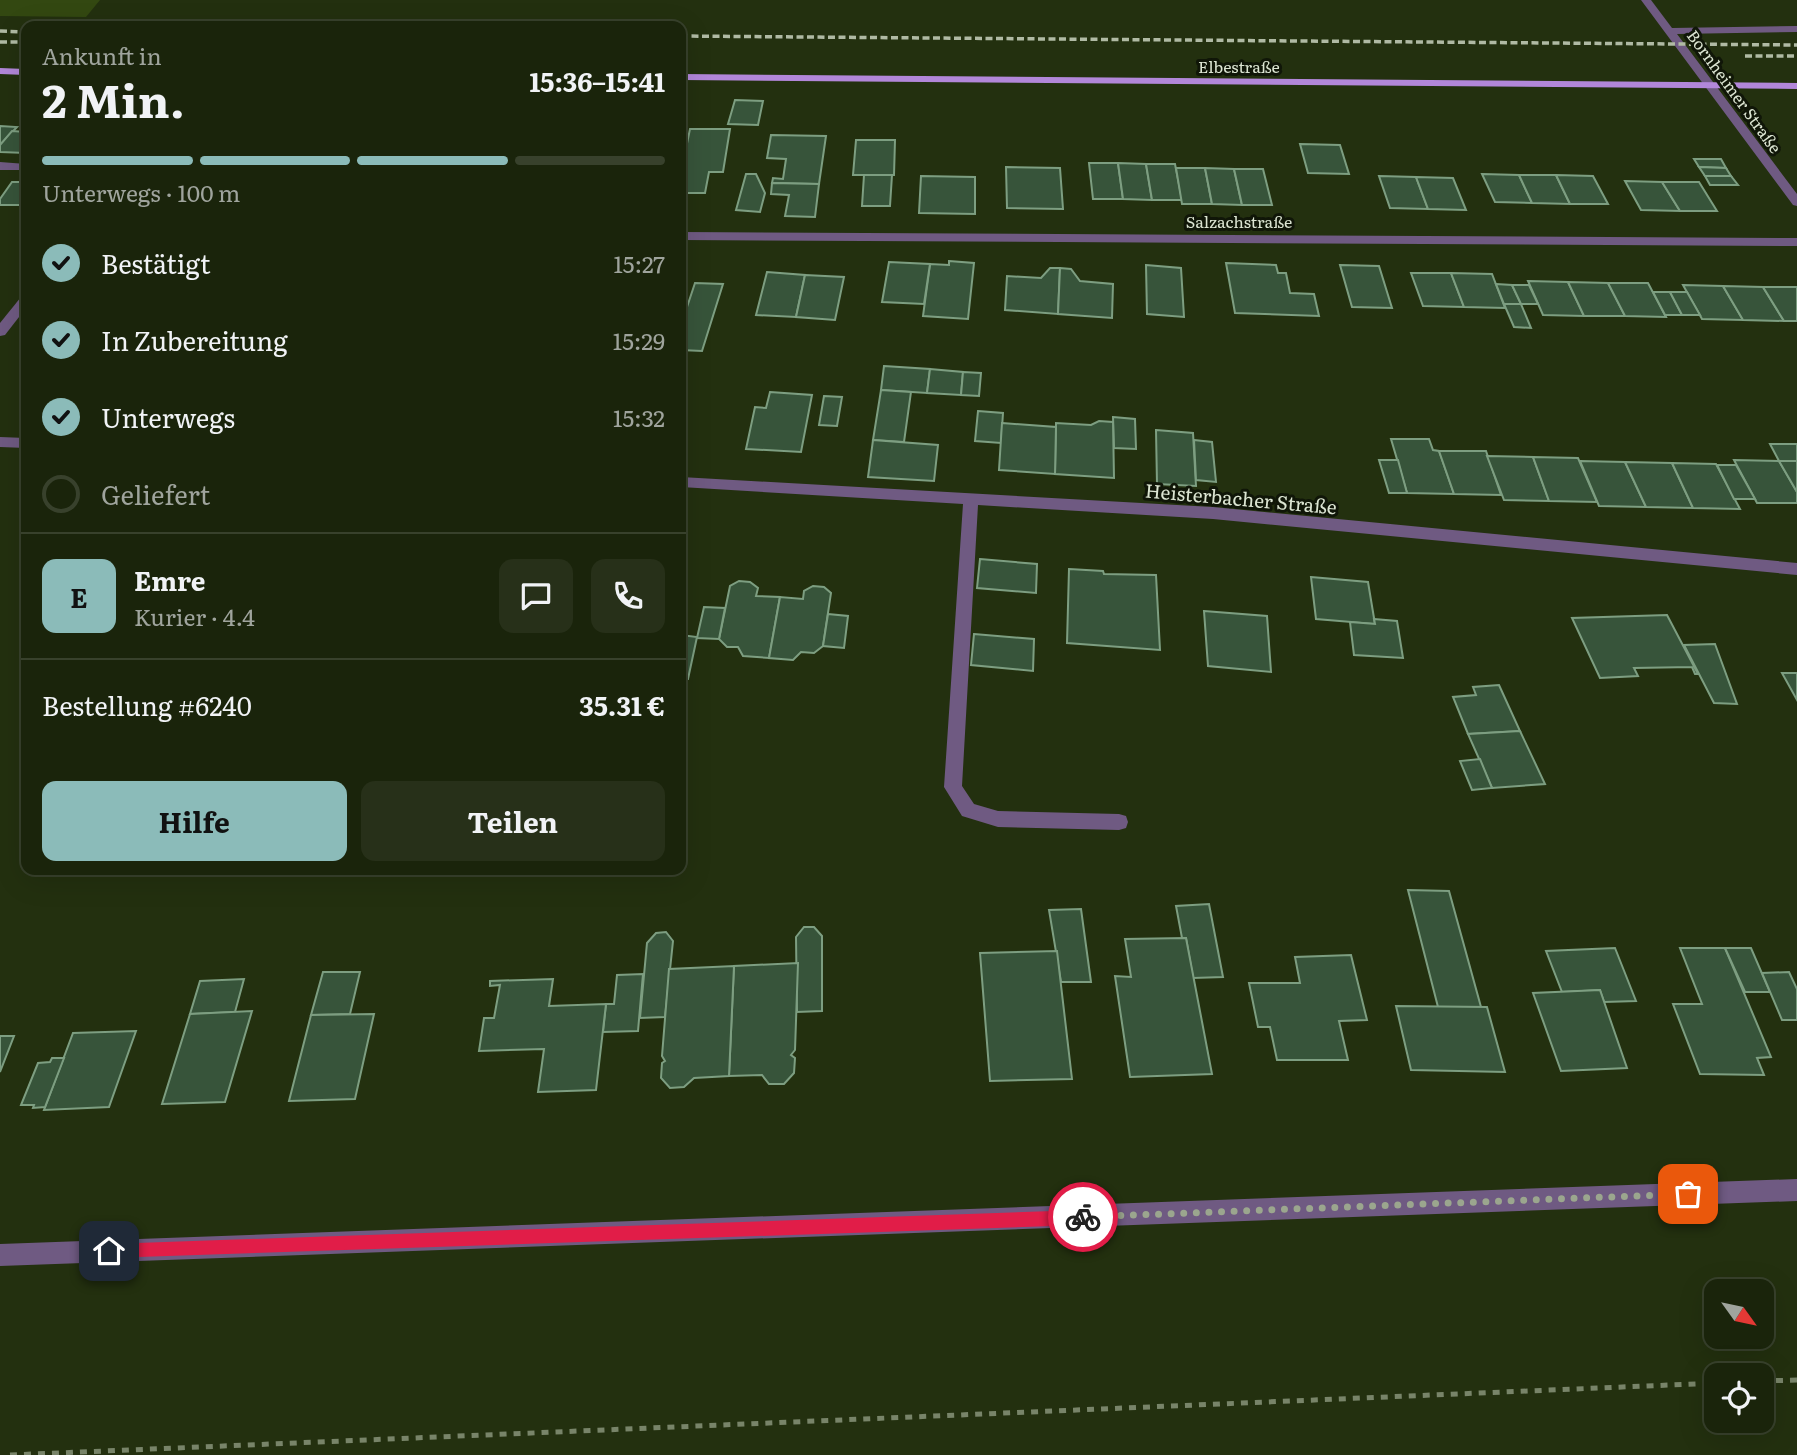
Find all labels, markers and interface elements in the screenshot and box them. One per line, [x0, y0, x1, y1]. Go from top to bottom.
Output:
street label: Bornheimer Straße [1682, 24, 1788, 158]
text: Ankunft in [42, 38, 162, 72]
street label: Elbestraße [1198, 54, 1280, 78]
text: 15:36–15:41 [530, 61, 665, 100]
text: 2 Min. [42, 64, 185, 132]
text: Unterwegs · 100 m [42, 175, 240, 209]
street label: Salzachstraße [1186, 209, 1292, 233]
text: Bestätigt [101, 243, 210, 282]
icon: check [42, 244, 80, 282]
text: 15:27 [613, 246, 665, 280]
text: In Zubereitung [101, 320, 288, 359]
icon: check [42, 321, 80, 359]
text: 15:29 [613, 323, 665, 357]
text: Unterwegs [101, 397, 235, 436]
icon: check [42, 398, 80, 436]
text: 15:32 [613, 400, 665, 434]
text: Geliefert [101, 474, 210, 513]
street label: Heisterbacher Straße [1144, 476, 1338, 520]
button: chat [499, 559, 573, 633]
button: phone [591, 559, 665, 633]
text: Emre [134, 560, 205, 599]
text: E [70, 577, 88, 616]
text: Kurier · 4.4 [134, 599, 255, 633]
text: Bestellung #6240 [42, 685, 252, 724]
text: 35.31 € [579, 685, 665, 724]
button: Hilfe [42, 781, 347, 861]
button: Teilen [361, 781, 665, 861]
pin [1658, 1164, 1718, 1224]
icon: bag [1669, 1175, 1707, 1213]
courier [1048, 1182, 1118, 1252]
icon: bike [1064, 1198, 1102, 1236]
pin [79, 1221, 139, 1281]
icon: home [90, 1232, 128, 1270]
north arrow [1704, 1279, 1774, 1349]
map controls [1704, 1279, 1774, 1433]
button: locate [1704, 1363, 1774, 1433]

